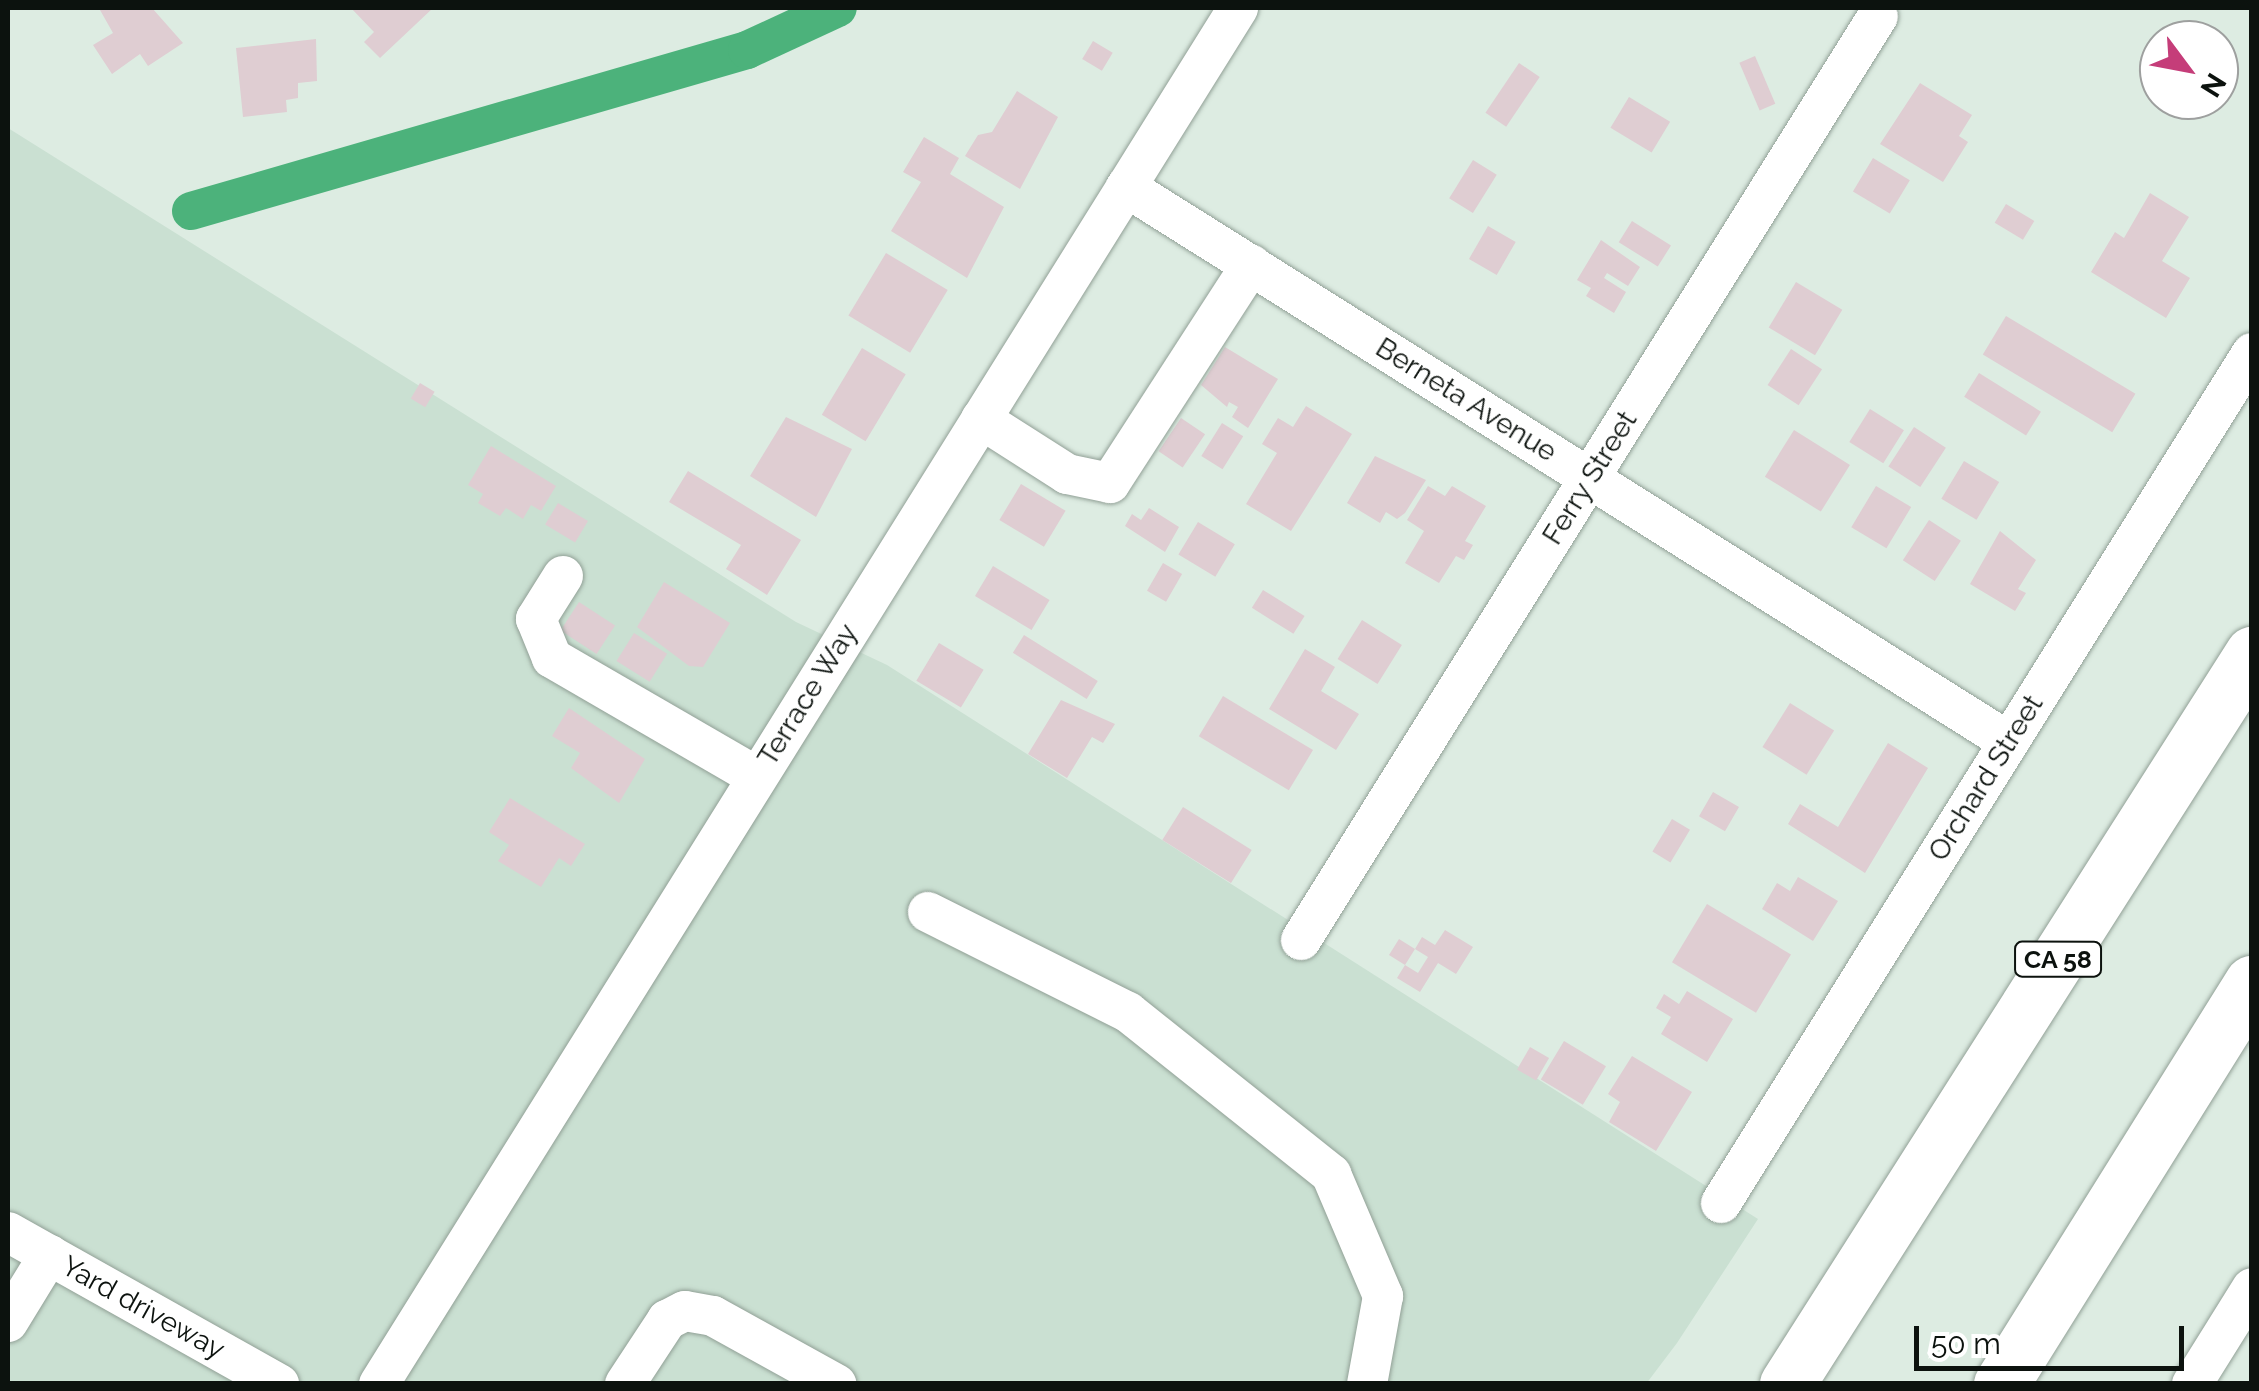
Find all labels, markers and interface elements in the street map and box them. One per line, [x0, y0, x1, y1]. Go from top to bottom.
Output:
north arrow [2139, 20, 2239, 120]
text: N [2194, 67, 2233, 103]
street label: Berneta Avenue [1369, 331, 1563, 469]
street label: Ferry Street [1536, 405, 1644, 551]
street label: Terrace Way [751, 617, 865, 773]
street label: Orchard Street [1922, 689, 2050, 867]
road number: CA 58 [2013, 939, 2103, 979]
street label: Yard driveway [56, 1249, 230, 1367]
scale bar [1919, 1306, 2189, 1368]
text: 50 m [1931, 1326, 2001, 1361]

